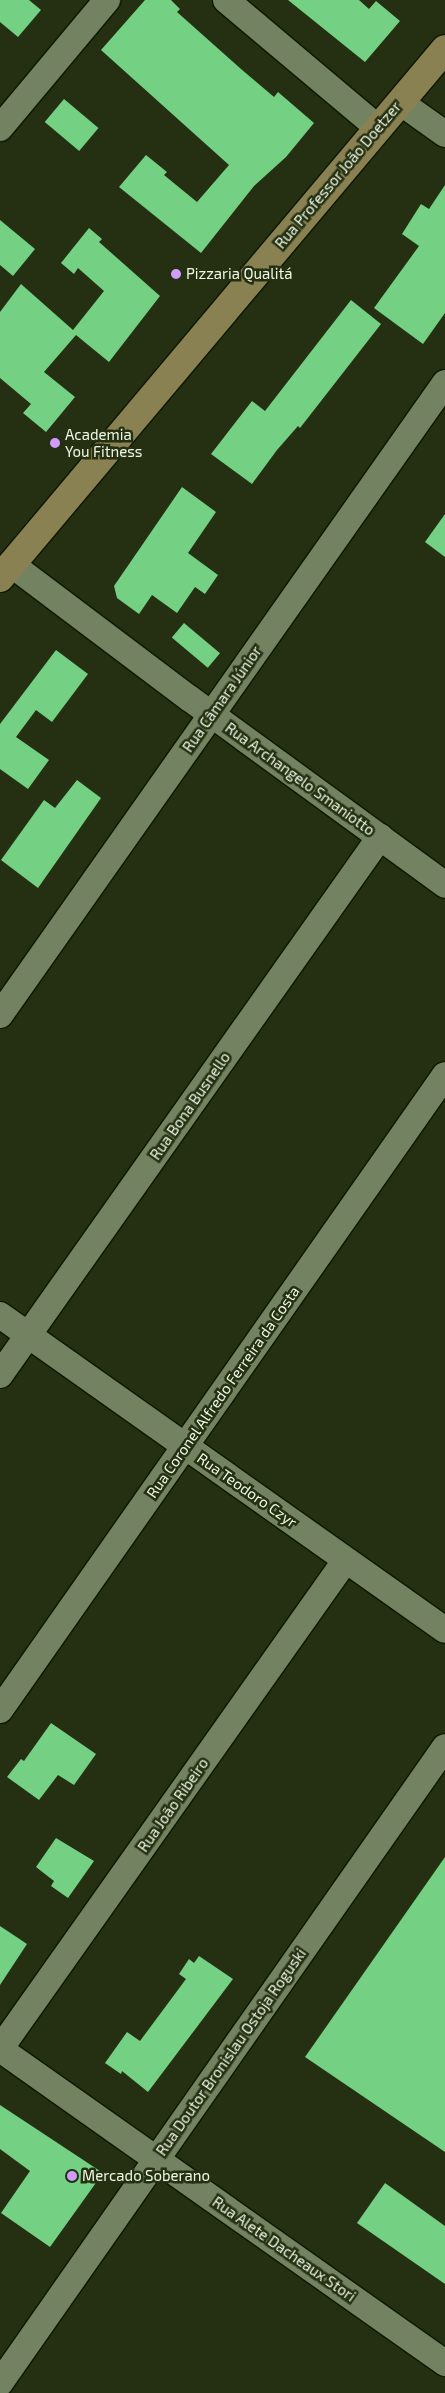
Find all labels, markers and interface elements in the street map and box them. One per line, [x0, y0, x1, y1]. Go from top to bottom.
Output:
street label: Rua Professor João Doetzer [271, 98, 405, 252]
place label: Pizzaria Qualitá [186, 265, 292, 283]
marker: Pizzaria Qualitá [170, 268, 182, 280]
place label: Academia You Fitness [65, 425, 142, 460]
marker: Academia You Fitness [49, 437, 61, 449]
street label: Rua Câmara Júnior [179, 642, 265, 756]
street label: Rua Archangelo Smaniotto [222, 719, 378, 839]
street label: Rua Bona Busnello [146, 1049, 234, 1163]
street label: Rua Coronel Alfredo Ferreira da Costa [142, 1282, 304, 1502]
street label: Rua Teodoro Czyr [194, 1449, 300, 1531]
street label: Rua João Ribeiro [134, 1754, 212, 1856]
street label: Rua Doutor Bronislau Ostoja Roguski [152, 1945, 310, 2159]
place label: Mercado Soberano [82, 2167, 210, 2185]
marker: Mercado Soberano [66, 2170, 78, 2182]
street label: Rua Alete Dacheaux Stori [209, 2193, 359, 2305]

